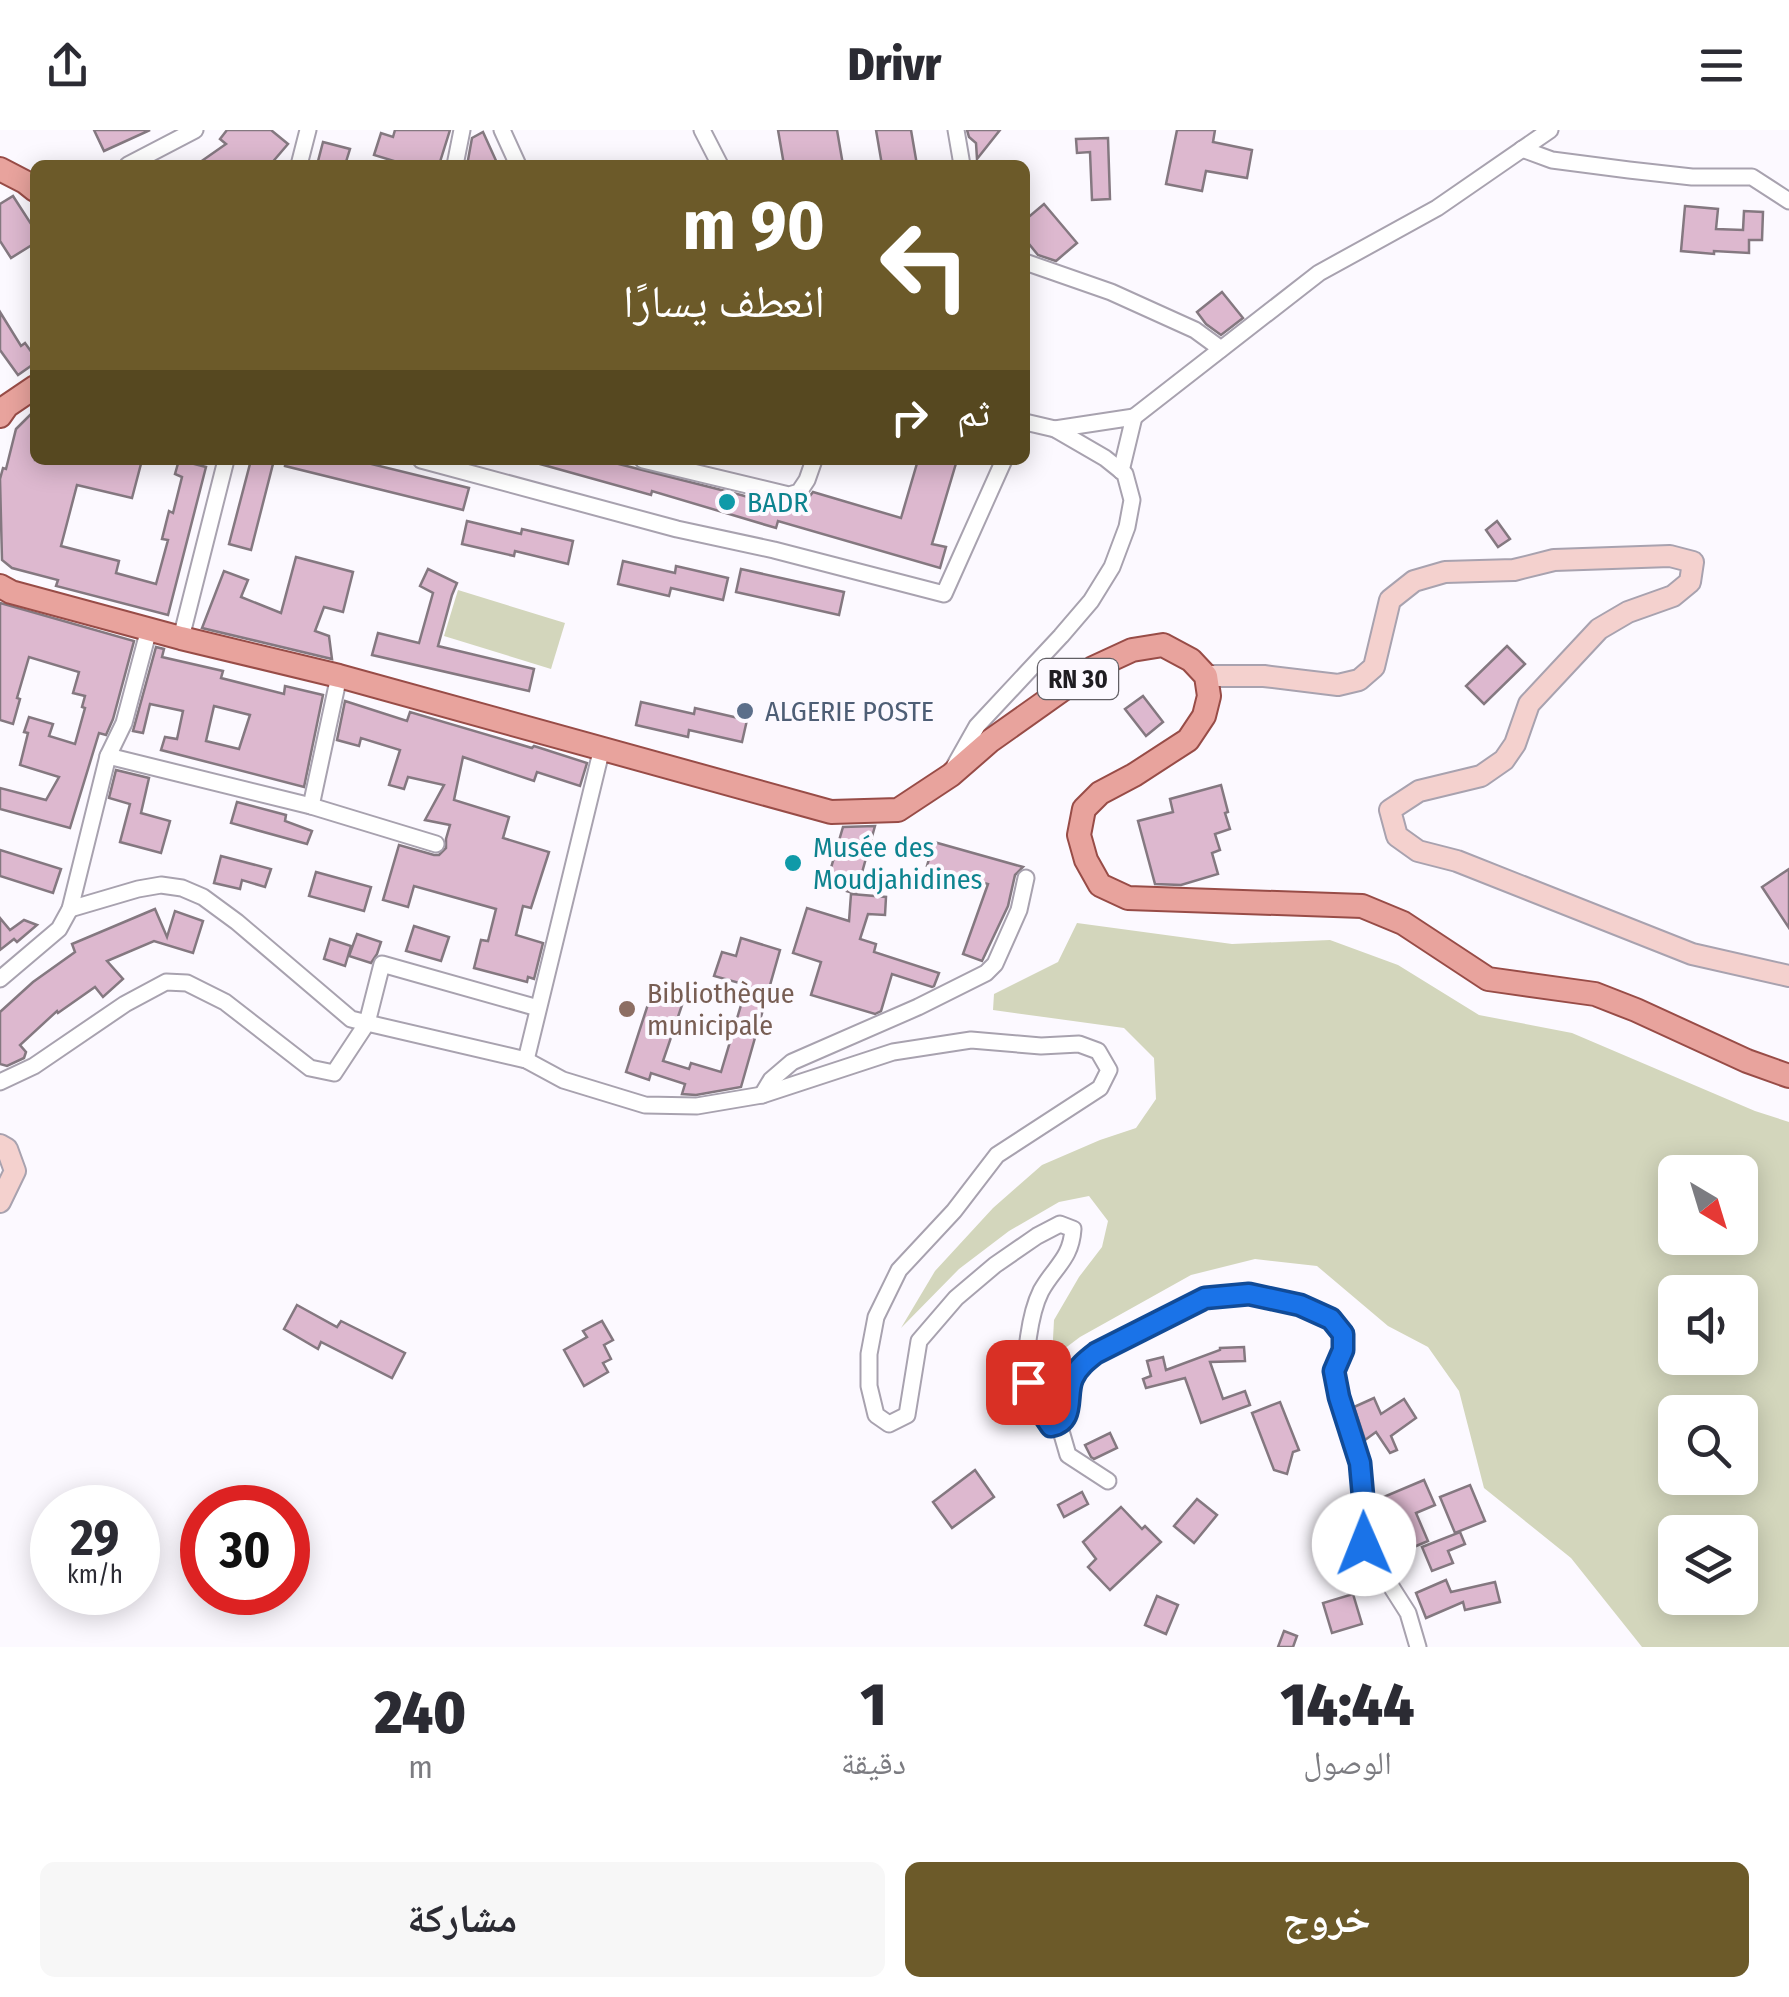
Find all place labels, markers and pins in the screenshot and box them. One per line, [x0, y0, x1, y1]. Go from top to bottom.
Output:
place label: BADR [747, 486, 808, 519]
marker: BADR [716, 491, 738, 513]
place label: ALGERIE POSTE [765, 695, 934, 728]
marker: ALGERIE POSTE [734, 700, 756, 722]
place label: Musée des Moudjahidines [813, 831, 983, 896]
marker: Musée des Moudjahidines [782, 852, 804, 874]
place label: Bibliothèque municipale [647, 977, 795, 1042]
marker: Bibliothèque municipale [616, 998, 638, 1020]
pin [986, 1340, 1071, 1425]

